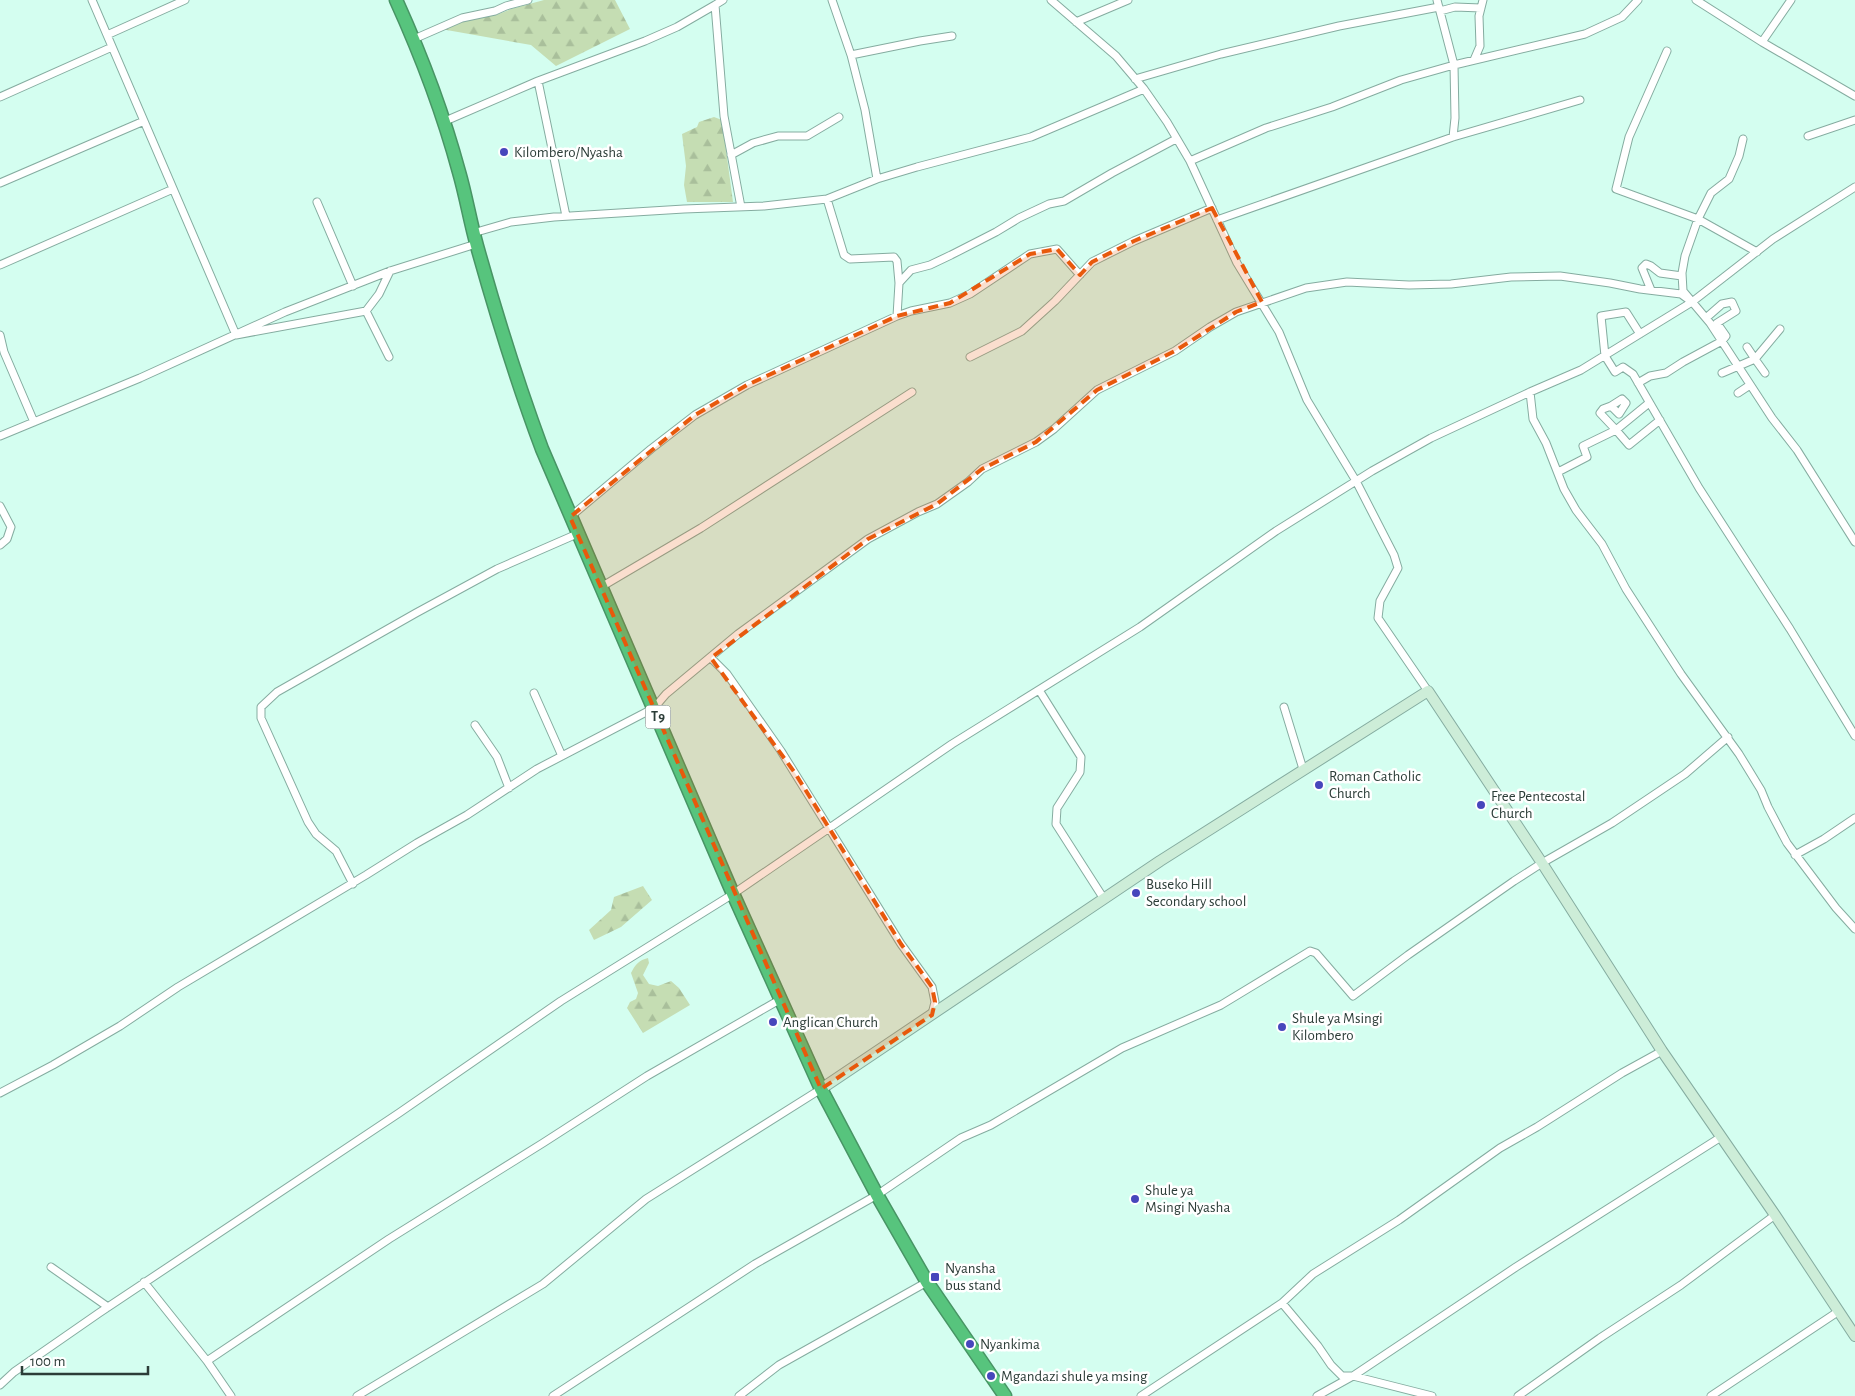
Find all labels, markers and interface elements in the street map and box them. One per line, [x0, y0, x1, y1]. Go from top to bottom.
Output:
place label: Kilombero/Nyasha [514, 145, 623, 160]
marker: Kilombero/Nyasha [498, 146, 510, 158]
road number: T9 [646, 706, 670, 729]
place label: Roman Catholic Church [1329, 769, 1421, 801]
marker: Roman Catholic Church [1313, 779, 1325, 791]
place label: Free Pentecostal Church [1491, 789, 1586, 821]
marker: Free Pentecostal Church [1475, 799, 1487, 811]
place label: Buseko Hill Secondary school [1146, 877, 1246, 909]
marker: Buseko Hill Secondary school [1130, 887, 1142, 899]
place label: Shule ya Msingi Kilombero [1292, 1011, 1383, 1043]
place label: Anglican Church [783, 1015, 878, 1030]
marker: Anglican Church [767, 1016, 779, 1028]
marker: Shule ya Msingi Kilombero [1276, 1021, 1288, 1033]
place label: Shule ya Msingi Nyasha [1145, 1183, 1230, 1215]
marker: Shule ya Msingi Nyasha [1129, 1193, 1141, 1205]
place label: Nyansha bus stand [945, 1261, 1001, 1293]
marker: Nyansha bus stand [929, 1271, 941, 1283]
place label: Nyankima [980, 1337, 1040, 1352]
marker: Nyankima [964, 1338, 976, 1350]
scale bar [22, 1344, 149, 1376]
text: 100 m [30, 1354, 65, 1369]
place label: Mgandazi shule ya msing [1001, 1369, 1148, 1384]
marker: Mgandazi shule ya msing [985, 1370, 997, 1382]

